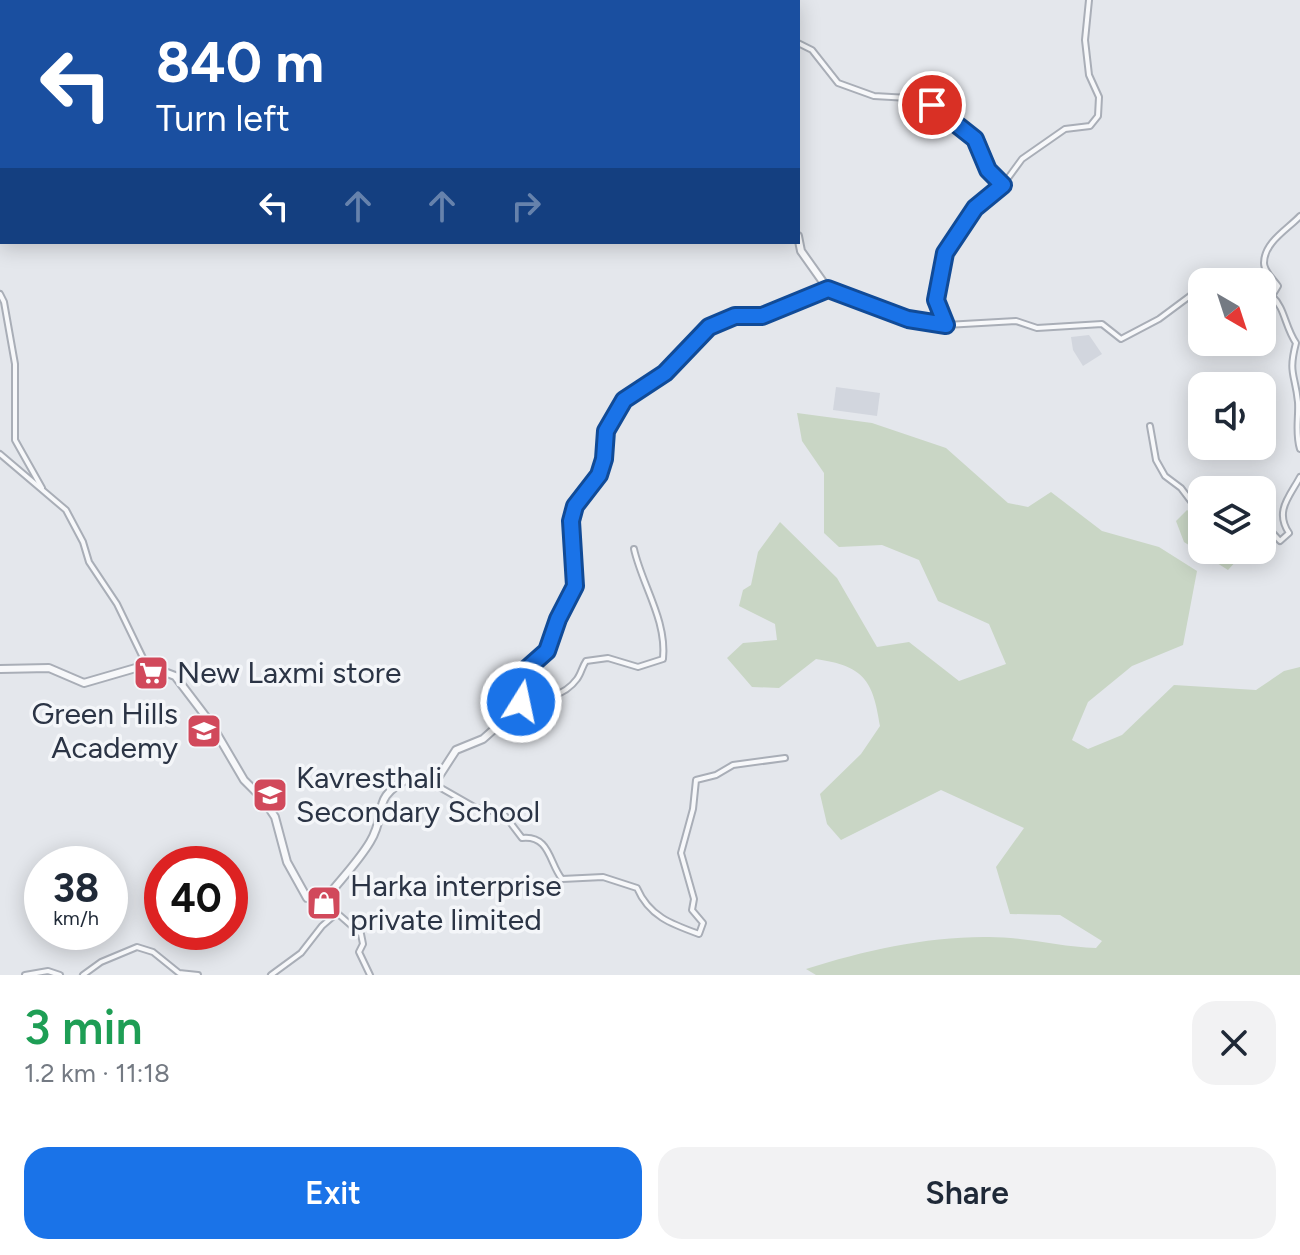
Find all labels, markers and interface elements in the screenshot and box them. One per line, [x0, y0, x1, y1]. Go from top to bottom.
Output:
text: 840 m [156, 29, 324, 96]
icon: left [24, 32, 128, 136]
pin [898, 71, 966, 139]
icon: arrive [910, 83, 954, 127]
text: Turn left [156, 97, 290, 140]
icon: left [252, 184, 296, 228]
icon: ahead [336, 184, 380, 228]
icon: ahead [420, 184, 464, 228]
icon: right [504, 184, 548, 228]
north arrow [1188, 268, 1276, 356]
map controls [1188, 268, 1276, 564]
button: sound [1188, 372, 1276, 460]
button: layers [1188, 476, 1276, 564]
supermarket icon: New Laxmi store [132, 654, 170, 692]
place label: New Laxmi store [177, 654, 401, 691]
position arrow [479, 660, 563, 744]
place label: Green Hills Academy [31, 695, 178, 766]
school or university icon: Green Hills Academy [185, 712, 223, 750]
place label: Kavresthali Secondary School [296, 759, 540, 830]
school or university icon: Kavresthali Secondary School [251, 776, 289, 814]
speed limit sign: 40 [144, 846, 248, 950]
text: 38 [53, 864, 99, 912]
place label: Harka interprise private limited [350, 867, 562, 938]
shop icon: Harka interprise private limited [305, 884, 343, 922]
text: km/h [53, 906, 99, 930]
text: 3 min [24, 998, 143, 1056]
button: close [1192, 1001, 1276, 1085]
text: 1.2 km · 11:18 [24, 1057, 170, 1089]
button: Exit [24, 1147, 642, 1239]
button: Share [658, 1147, 1276, 1239]

